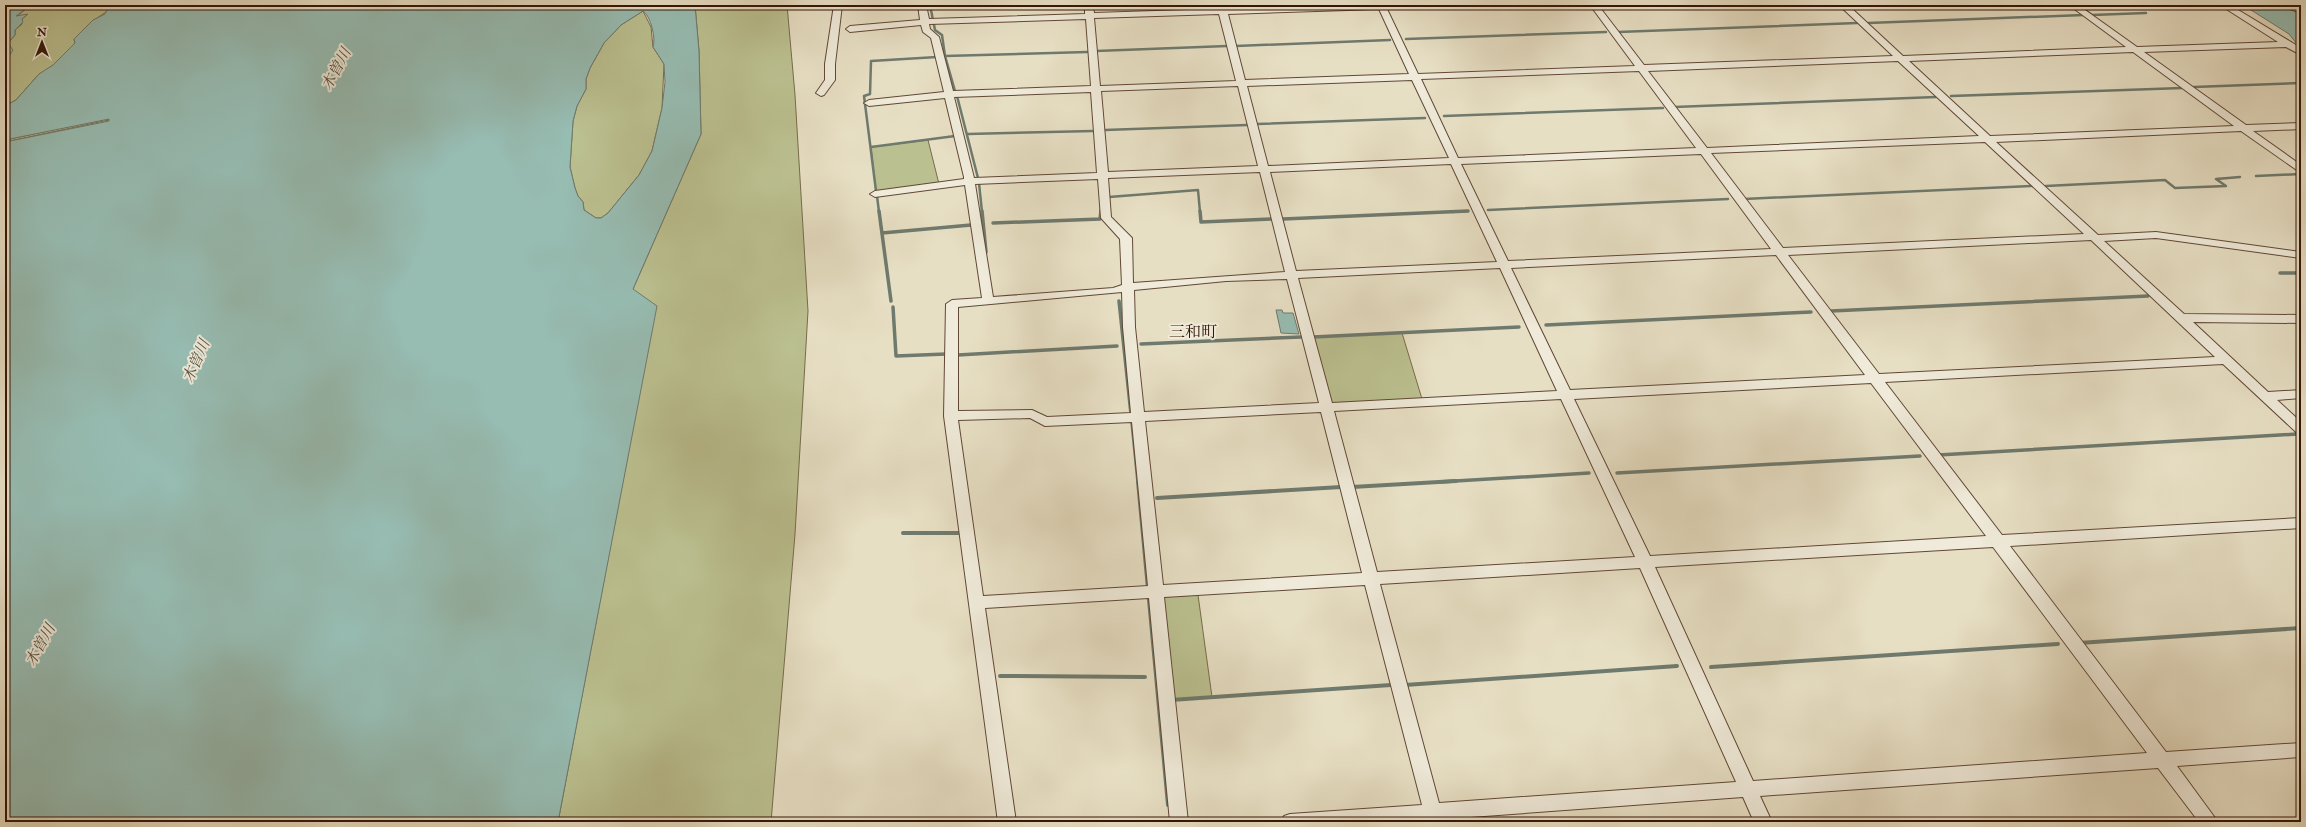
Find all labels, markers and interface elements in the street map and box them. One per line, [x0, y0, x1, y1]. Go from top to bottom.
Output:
north arrow [22, 22, 62, 62]
text: N [36, 26, 48, 39]
water label: 木曽川 [317, 43, 356, 94]
district label: 三和町 [1169, 322, 1217, 342]
water label: 木曽川 [179, 335, 215, 386]
water label: 木曽川 [21, 619, 61, 670]

